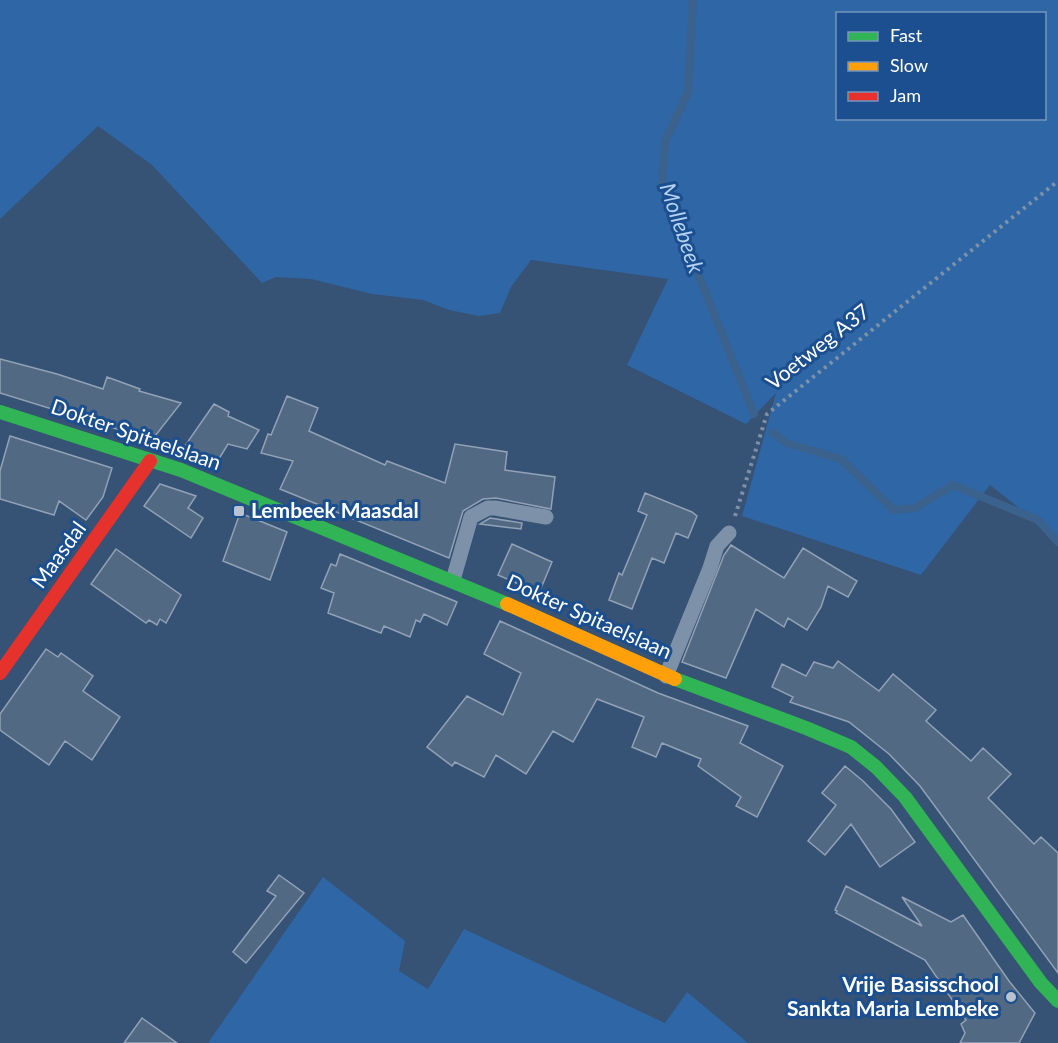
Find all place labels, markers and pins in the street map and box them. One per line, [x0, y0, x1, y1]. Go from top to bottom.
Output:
place label: Lembeek Maasdal [251, 497, 419, 522]
marker: Lembeek Maasdal [232, 504, 246, 518]
place label: Vrije Basisschool Sankta Maria Lembeke [787, 971, 999, 1020]
marker: Vrije Basisschool Sankta Maria Lembeke [1004, 990, 1018, 1004]

